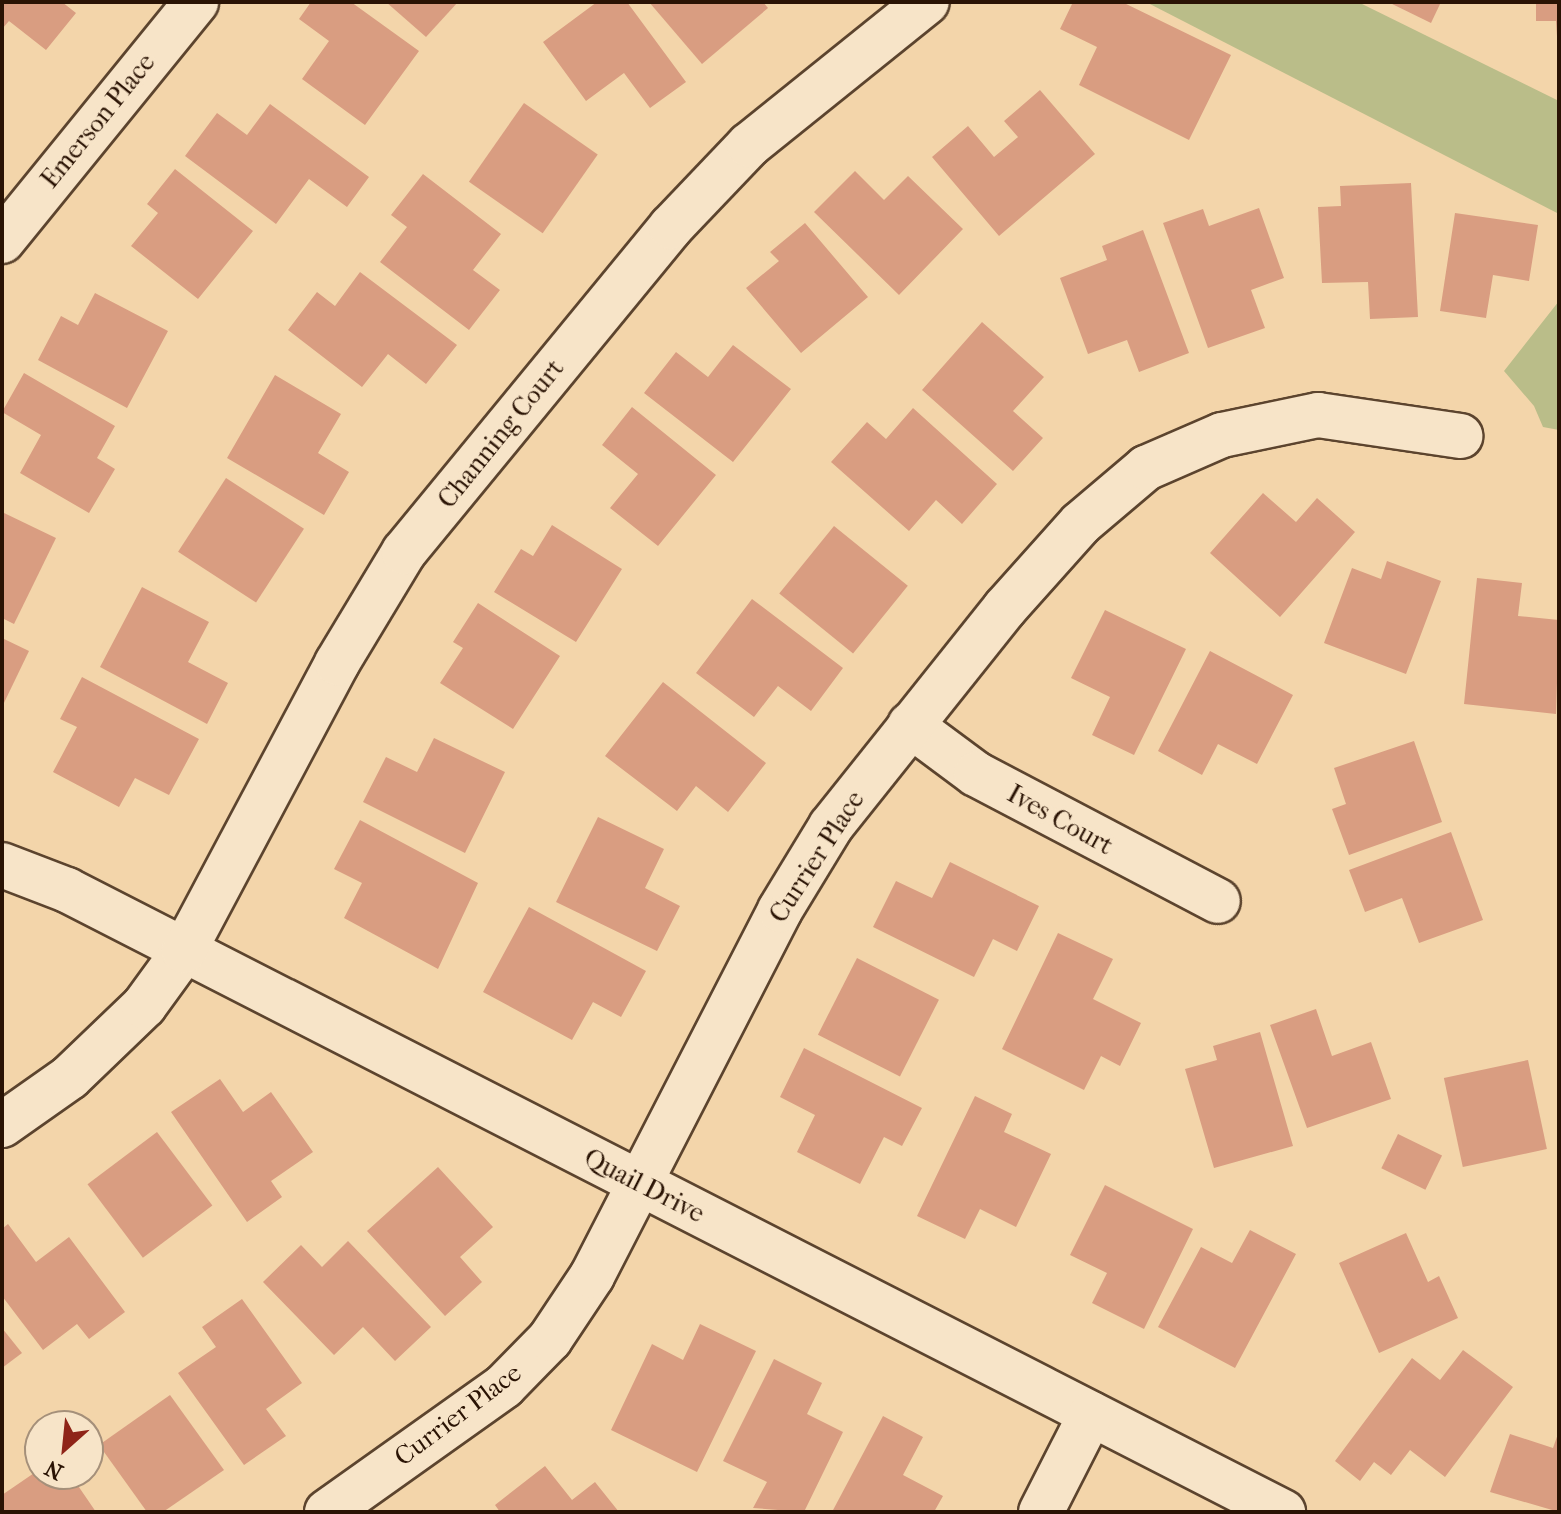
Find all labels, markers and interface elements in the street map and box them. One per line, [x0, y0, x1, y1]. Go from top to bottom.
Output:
street label: Emerson Place [34, 48, 162, 194]
street label: Channing Court [432, 353, 570, 515]
street label: Ives Court [1002, 778, 1118, 862]
street label: Currier Place [763, 785, 871, 929]
street label: Quail Drive [579, 1142, 709, 1230]
street label: Currier Place [388, 1357, 528, 1473]
north arrow [24, 1410, 104, 1490]
text: N [41, 1454, 67, 1485]

